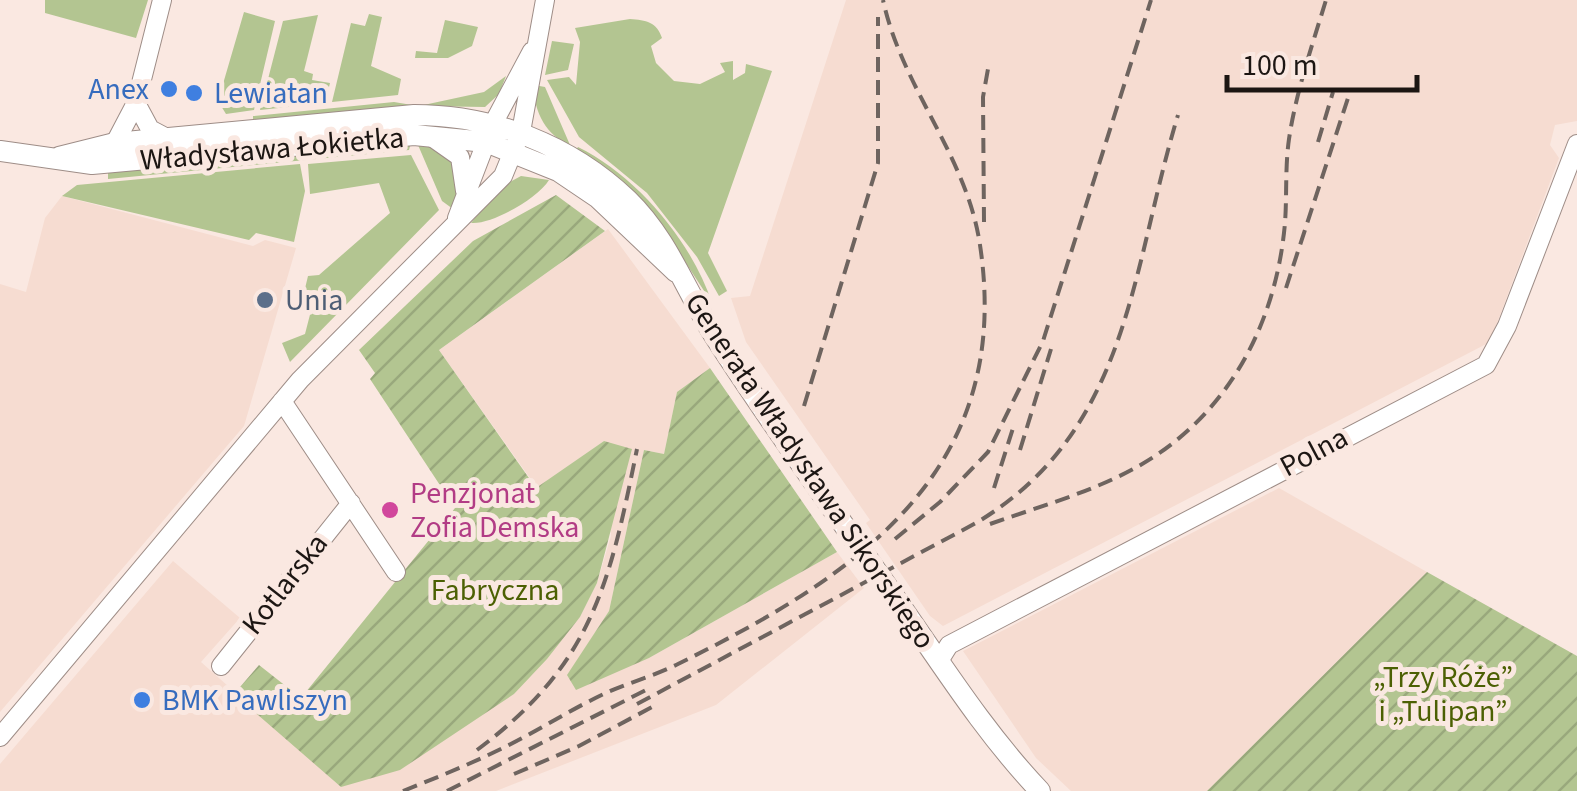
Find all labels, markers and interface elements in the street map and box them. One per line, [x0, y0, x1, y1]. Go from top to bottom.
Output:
scale bar [1227, 30, 1417, 92]
text: 100 m [1242, 44, 1318, 87]
place label: Anex [88, 68, 149, 111]
place label: Lewiatan [214, 72, 328, 115]
marker: Anex [158, 78, 180, 100]
marker: Lewiatan [183, 82, 205, 104]
street label: Władysława Łokietka [138, 116, 406, 182]
place label: Unia [285, 279, 343, 322]
street label: Generała Władysława Sikorskiego [674, 284, 946, 658]
marker: Unia [254, 289, 276, 311]
street label: Polna [1272, 416, 1356, 488]
place label: Penzjonat Zofia Demska [410, 472, 579, 549]
marker: Penzjonat Zofia Demska [379, 499, 401, 521]
street label: Kotlarska [232, 524, 338, 644]
park label: Fabryczna [431, 569, 559, 612]
park label: „Trzy Róże” i „Tulipan” [1373, 656, 1513, 733]
place label: BMK Pawliszyn [162, 679, 348, 722]
marker: BMK Pawliszyn [131, 689, 153, 711]

